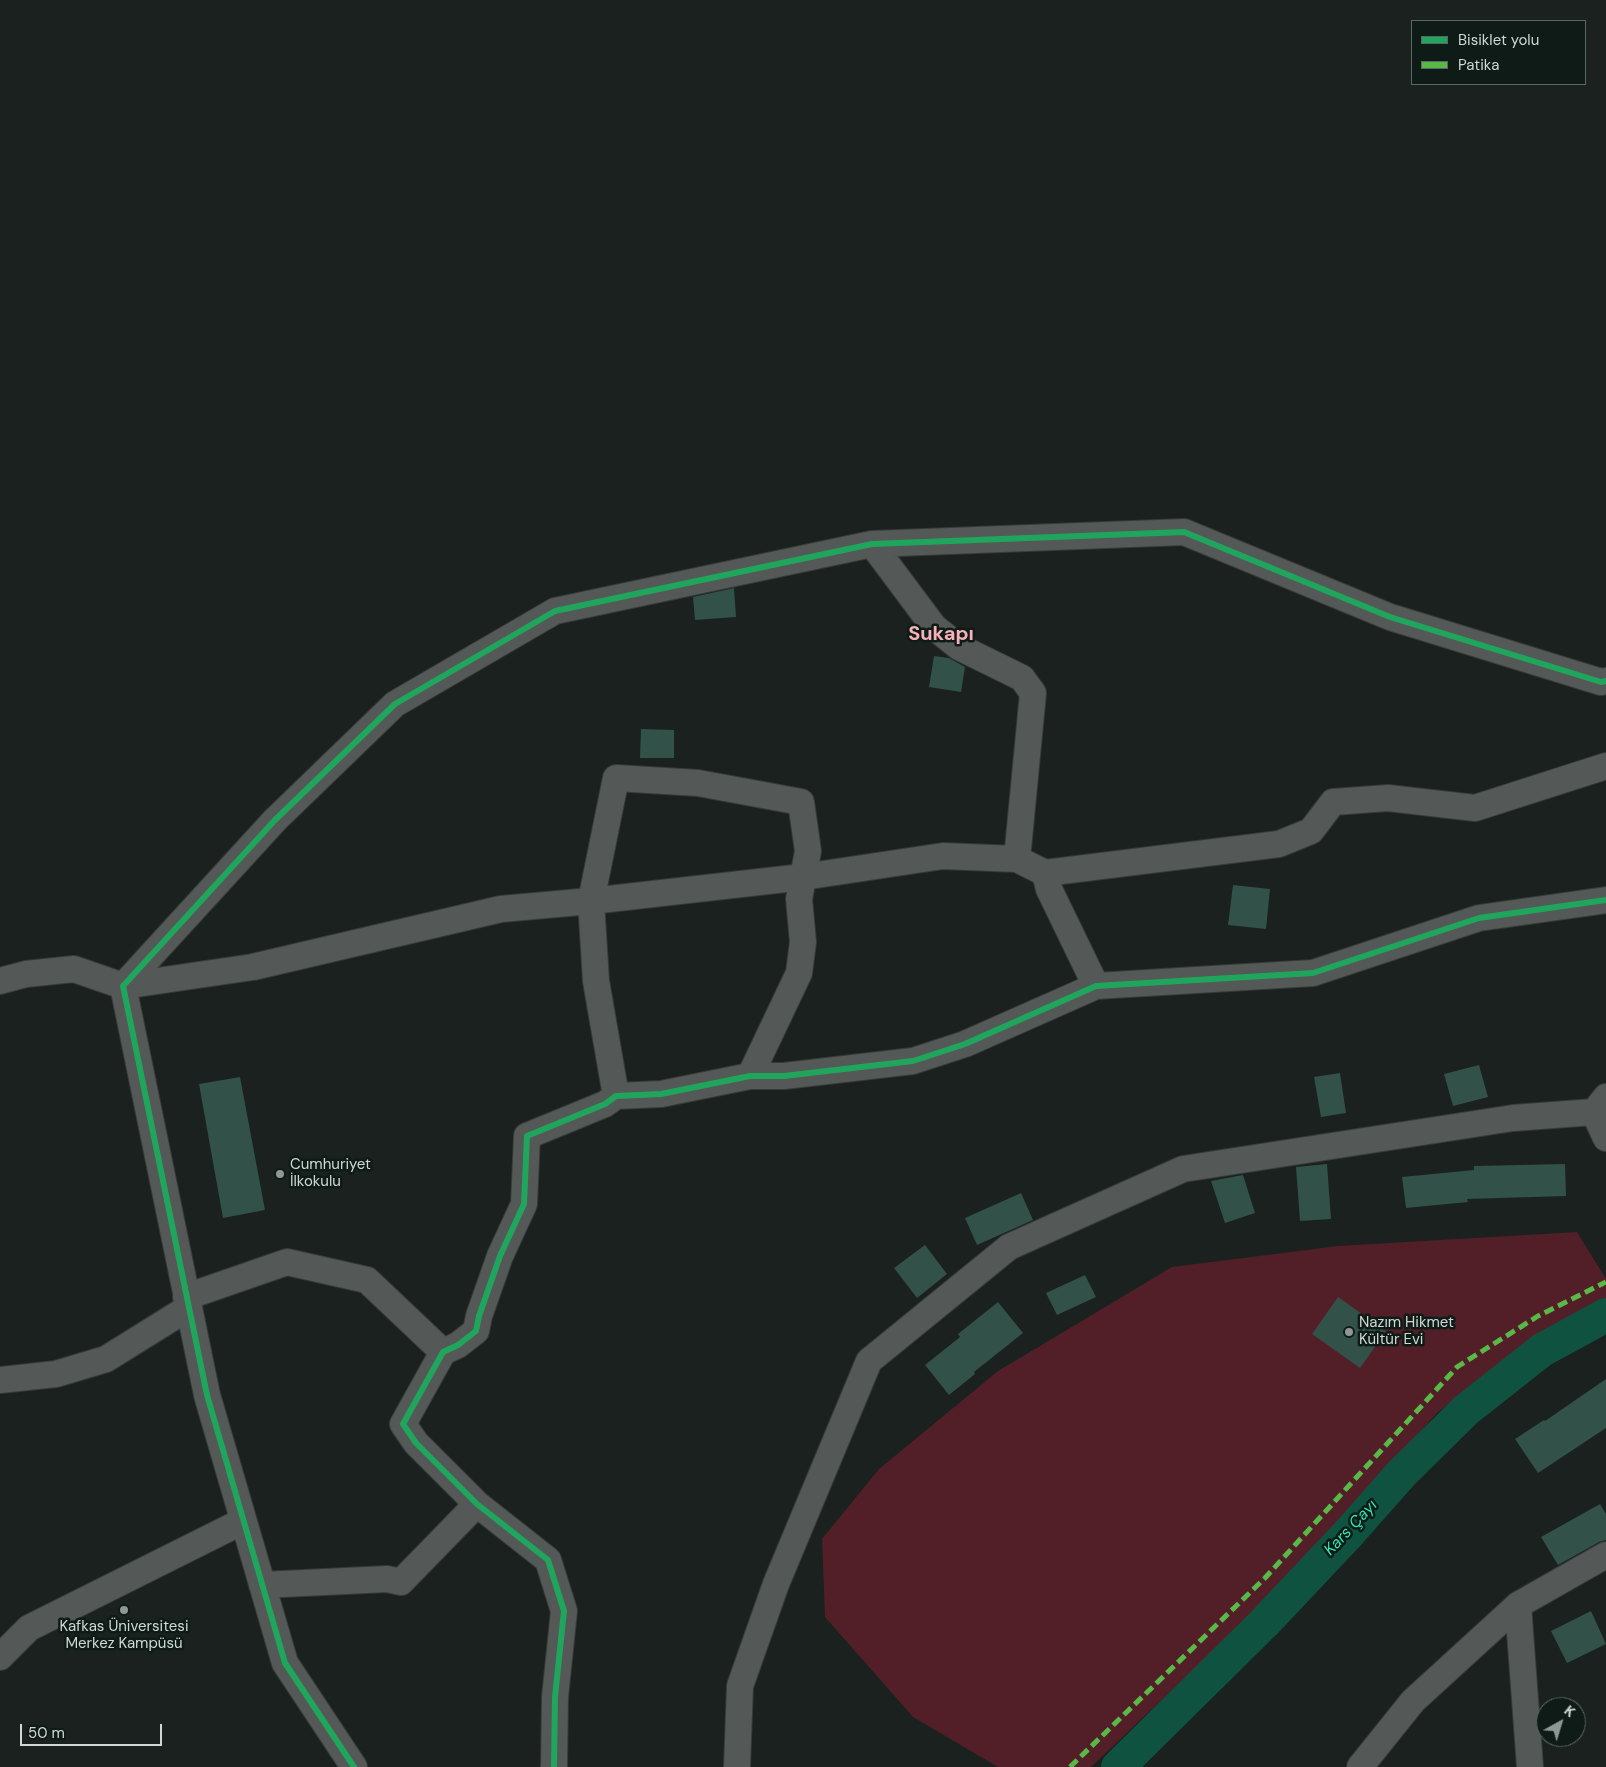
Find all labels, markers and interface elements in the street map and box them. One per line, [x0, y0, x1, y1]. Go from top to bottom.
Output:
legend [1411, 20, 1586, 85]
text: Bisiklet yolu [1458, 30, 1539, 50]
text: Patika [1458, 55, 1499, 75]
district label: Sukapı [908, 623, 974, 647]
place label: Cumhuriyet İlkokulu [290, 1156, 371, 1191]
marker: Cumhuriyet İlkokulu [274, 1168, 286, 1180]
place label: Nazım Hikmet Kültür Evi [1359, 1314, 1454, 1349]
marker: Nazım Hikmet Kültür Evi [1343, 1326, 1355, 1338]
water label: Kars Çayı [1320, 1496, 1382, 1560]
marker: Kafkas Üniversitesi Merkez Kampüsü [118, 1604, 130, 1616]
place label: Kafkas Üniversitesi Merkez Kampüsü [60, 1618, 188, 1653]
north arrow [1536, 1697, 1586, 1747]
text: K [1561, 1701, 1579, 1721]
scale bar [22, 1714, 165, 1746]
text: 50 m [28, 1723, 65, 1743]

